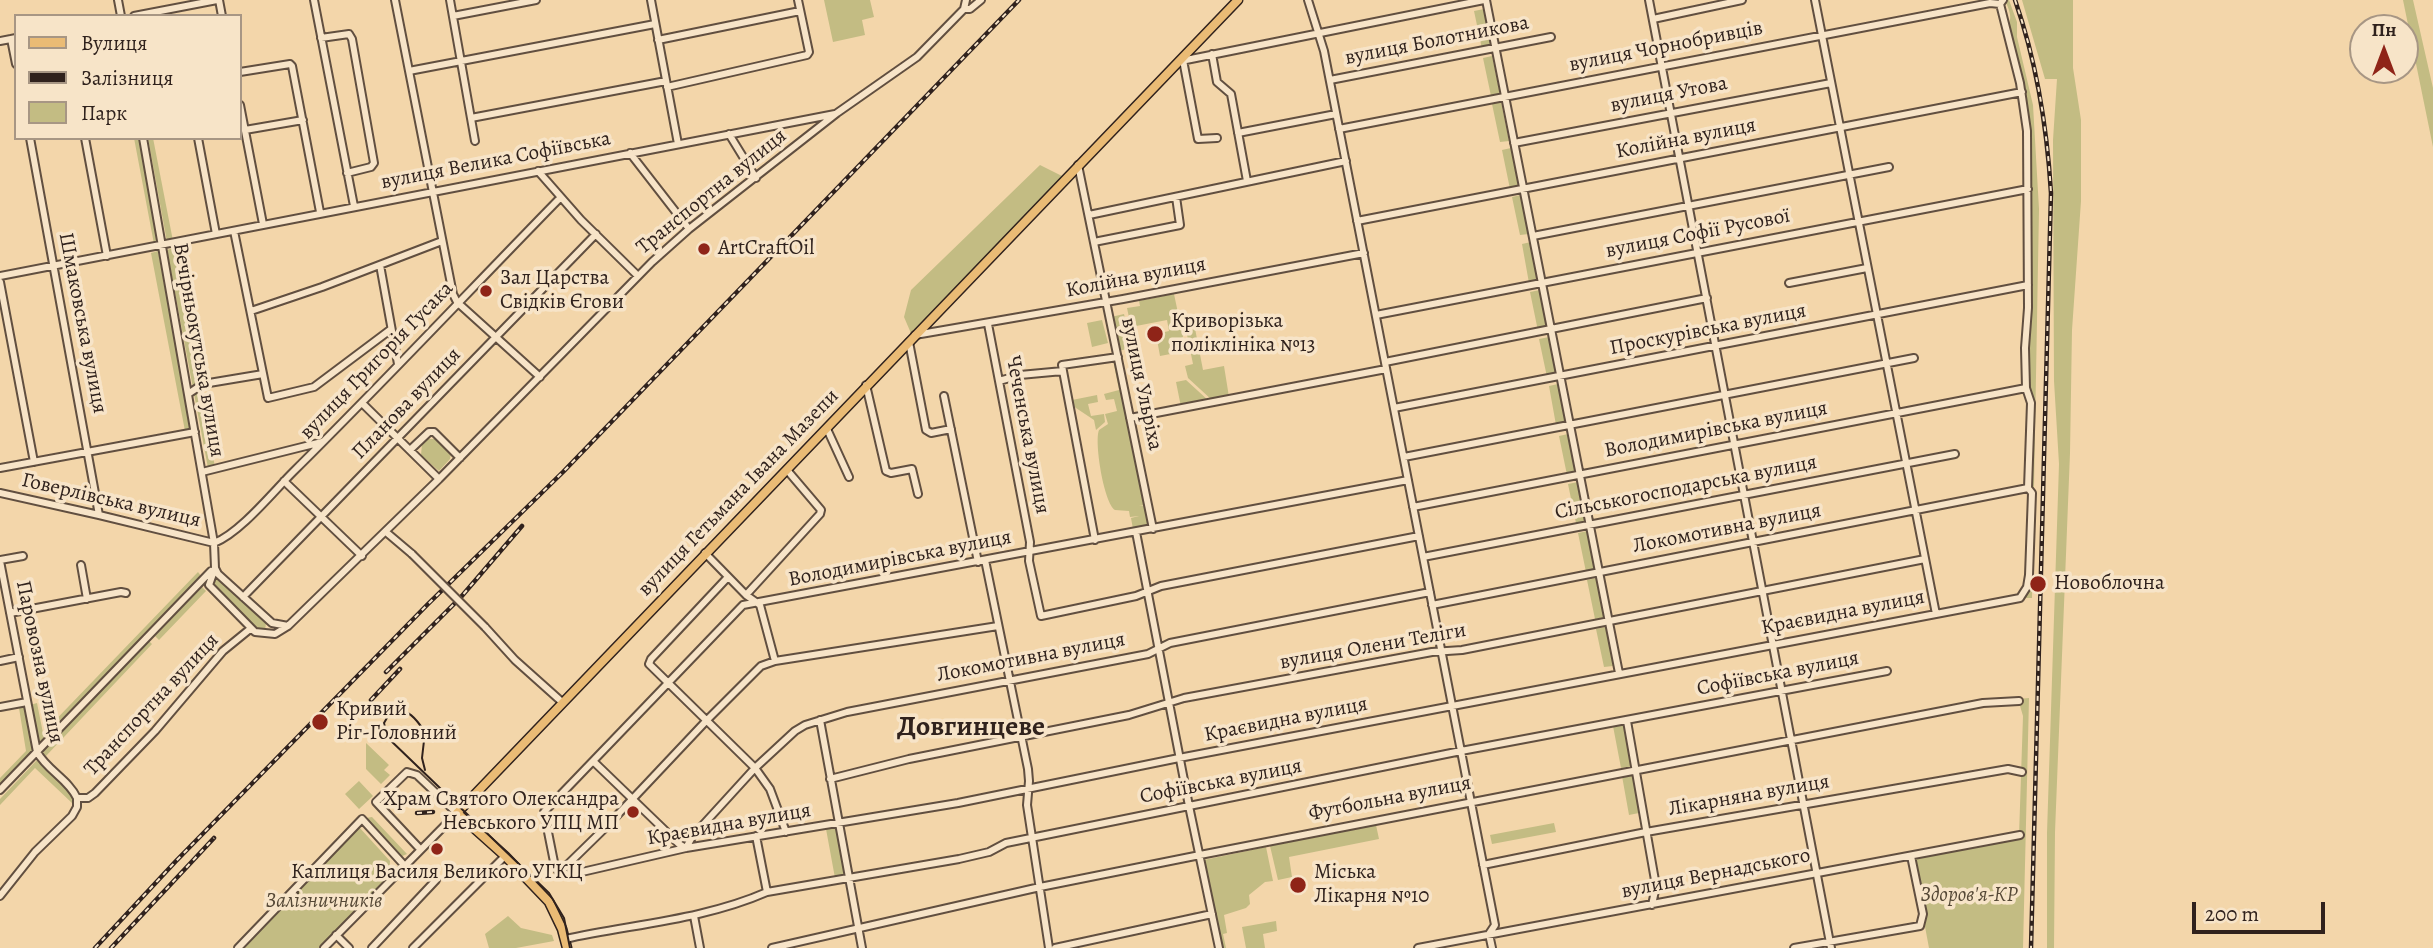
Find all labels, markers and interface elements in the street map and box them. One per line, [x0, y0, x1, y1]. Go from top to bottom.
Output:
street label: вулиця Болотникова [1343, 11, 1531, 71]
legend [14, 14, 242, 140]
north arrow [2349, 14, 2419, 84]
street label: вулиця Чорнобривців [1567, 16, 1765, 78]
text: Пн [2372, 17, 2396, 43]
text: Вулиця [81, 29, 147, 57]
text: Залізниця [81, 64, 173, 92]
street label: вулиця Утова [1608, 71, 1730, 119]
text: Парк [81, 99, 127, 127]
street label: Колійна вулиця [1614, 113, 1758, 165]
street label: Транспортна вулиця [632, 124, 792, 260]
street label: вулиця Велика Софіївська [379, 126, 613, 196]
street label: вулиця Софії Русової [1604, 204, 1792, 264]
street label: Шмаковська вулиця [52, 230, 112, 416]
place label: ArtCraftOil [718, 236, 814, 262]
street label: Вечірньокутська вулиця [167, 241, 229, 459]
marker: ArtCraftOil [696, 241, 712, 257]
street label: Колійна вулиця [1064, 252, 1208, 304]
place label: Зал Царства Свідків Єгови [500, 266, 624, 316]
street label: вулиця Григорія Гусака [295, 277, 459, 445]
marker: Зал Царства Свідків Єгови [478, 283, 494, 299]
street label: Проскурівська вулиця [1608, 299, 1808, 361]
place label: Криворізька поліклініка №13 [1171, 309, 1316, 359]
street label: вулиця Ульріха [1115, 315, 1167, 453]
marker: Криворізька поліклініка №13 [1145, 324, 1165, 344]
street label: Планова вулиця [347, 343, 467, 465]
street label: Чеченська вулиця [999, 354, 1055, 516]
street label: вулиця Гетьмана Івана Мазепи [633, 384, 845, 602]
street label: Володимирівська вулиця [1602, 396, 1830, 464]
street label: Сільськогосподарська вулиця [1553, 450, 1819, 526]
street label: Говерлівська вулиця [19, 468, 203, 534]
street label: Локомотивна вулиця [1631, 498, 1823, 560]
street label: Володимирівська вулиця [786, 525, 1014, 593]
place label: Новоблочна [2054, 571, 2165, 597]
marker: Новоблочна [2028, 574, 2048, 594]
street label: Паровозна вулиця [9, 578, 69, 746]
street label: Краєвидна вулиця [1759, 585, 1927, 641]
street label: вулиця Олени Теліги [1278, 618, 1468, 676]
street label: Локомотивна вулиця [935, 627, 1127, 689]
street label: Транспортна вулиця [79, 628, 225, 782]
street label: Софіївська вулиця [1695, 646, 1861, 702]
street label: Краєвидна вулиця [1202, 692, 1370, 748]
place label: Кривий Ріг-Головний [336, 697, 457, 747]
district label: Довгинцеве [897, 711, 1045, 745]
marker: Кривий Ріг-Головний [310, 712, 330, 732]
street label: Софіївська вулиця [1138, 754, 1304, 810]
street label: Лікарняна вулиця [1667, 769, 1831, 823]
street label: Футбольна вулиця [1307, 771, 1473, 827]
place label: Храм Святого Олександра Невського УПЦ МП [384, 787, 619, 837]
street label: Краєвидна вулиця [645, 798, 813, 852]
marker: Храм Святого Олександра Невського УПЦ МП [625, 804, 641, 820]
marker: Каплиця Василя Великого УГКЦ [429, 841, 445, 857]
street label: вулиця Вернадського [1619, 843, 1813, 905]
place label: Каплиця Василя Великого УГКЦ [291, 860, 583, 886]
place label: Міська Лікарня №10 [1314, 860, 1429, 910]
marker: Міська Лікарня №10 [1288, 875, 1308, 895]
park label: Здоров'я-КР [1920, 883, 2018, 909]
scale bar [2195, 888, 2328, 932]
park label: Залізничників [265, 889, 383, 915]
text: 200 m [2205, 900, 2259, 928]

